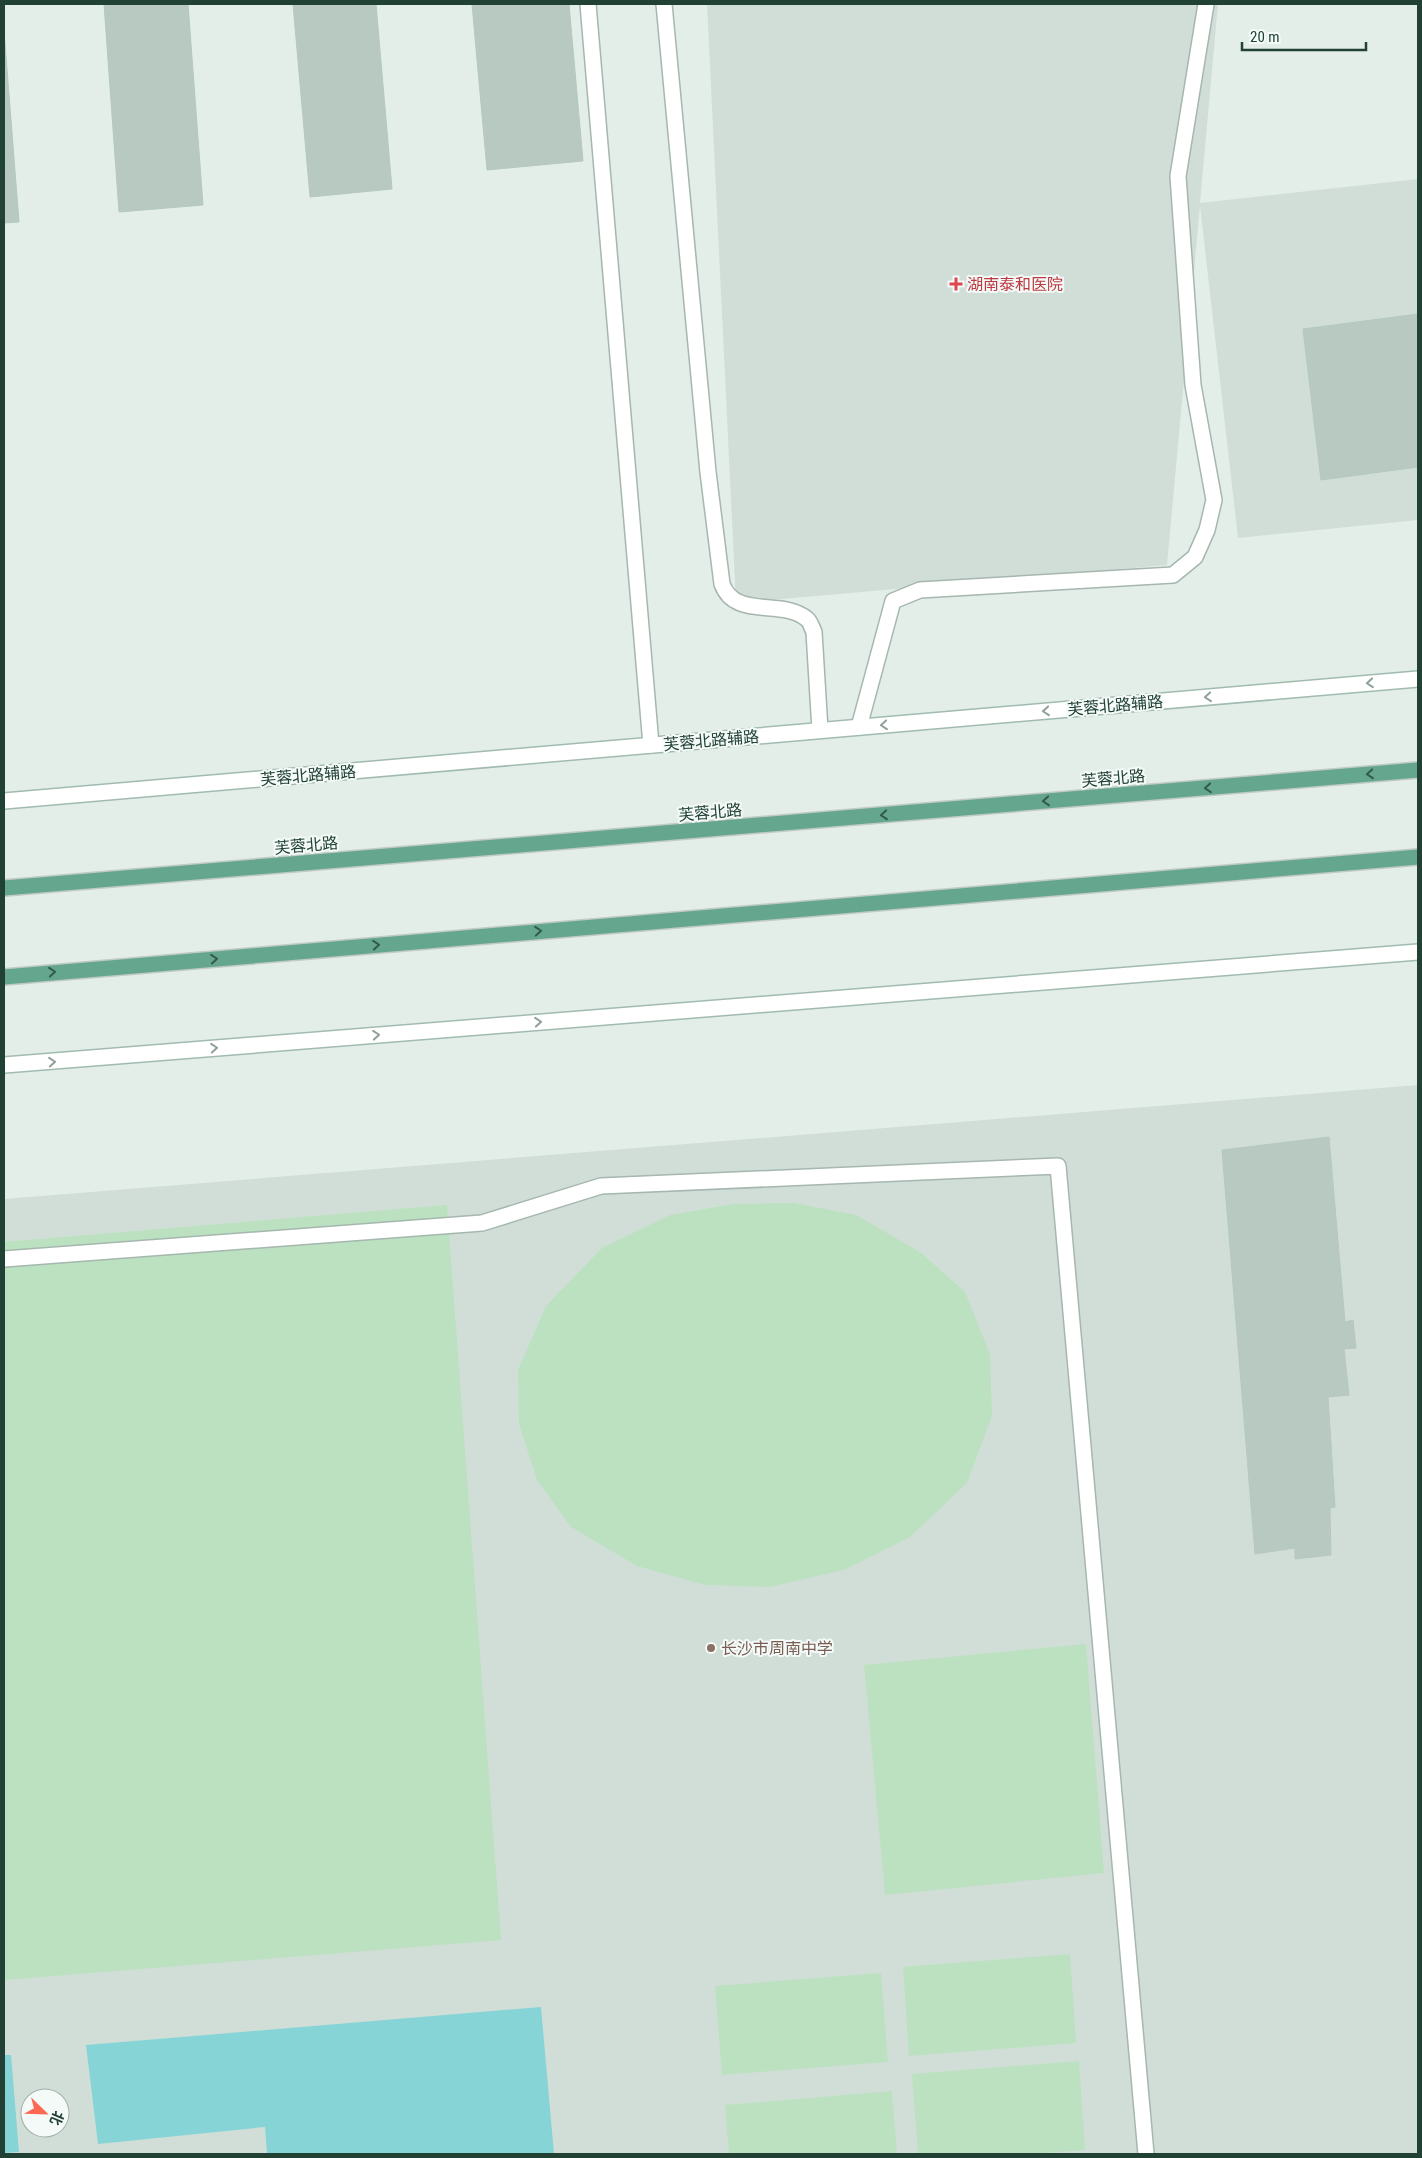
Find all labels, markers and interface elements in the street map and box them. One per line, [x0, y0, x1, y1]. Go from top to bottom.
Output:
scale bar [1242, 20, 1366, 52]
text: 20 m [1250, 28, 1280, 46]
place label: 湖南泰和医院 [967, 275, 1063, 294]
marker: 湖南泰和医院 [949, 277, 963, 291]
one-way arrow [1365, 677, 1373, 688]
one-way arrow [1204, 691, 1212, 702]
street label: 芙蓉北路辅路 [1066, 692, 1164, 719]
one-way arrow [1042, 705, 1050, 716]
one-way arrow [880, 719, 888, 730]
street label: 芙蓉北路辅路 [662, 727, 760, 754]
street label: 芙蓉北路辅路 [259, 762, 357, 789]
street label: 芙蓉北路 [1080, 766, 1146, 791]
one-way arrow [1365, 769, 1373, 780]
one-way arrow [1203, 782, 1211, 793]
one-way arrow [1041, 795, 1049, 806]
street label: 芙蓉北路 [677, 800, 743, 825]
one-way arrow [880, 809, 888, 820]
street label: 芙蓉北路 [273, 833, 339, 858]
one-way arrow [534, 926, 542, 937]
one-way arrow [372, 940, 380, 951]
one-way arrow [211, 953, 219, 964]
one-way arrow [49, 967, 57, 978]
one-way arrow [535, 1017, 543, 1028]
one-way arrow [373, 1030, 381, 1041]
one-way arrow [211, 1043, 219, 1054]
one-way arrow [49, 1056, 57, 1067]
place label: 长沙市周南中学 [721, 1639, 833, 1658]
marker: 长沙市周南中学 [705, 1642, 717, 1654]
north arrow [20, 2088, 70, 2138]
text: 北 [47, 2109, 67, 2128]

